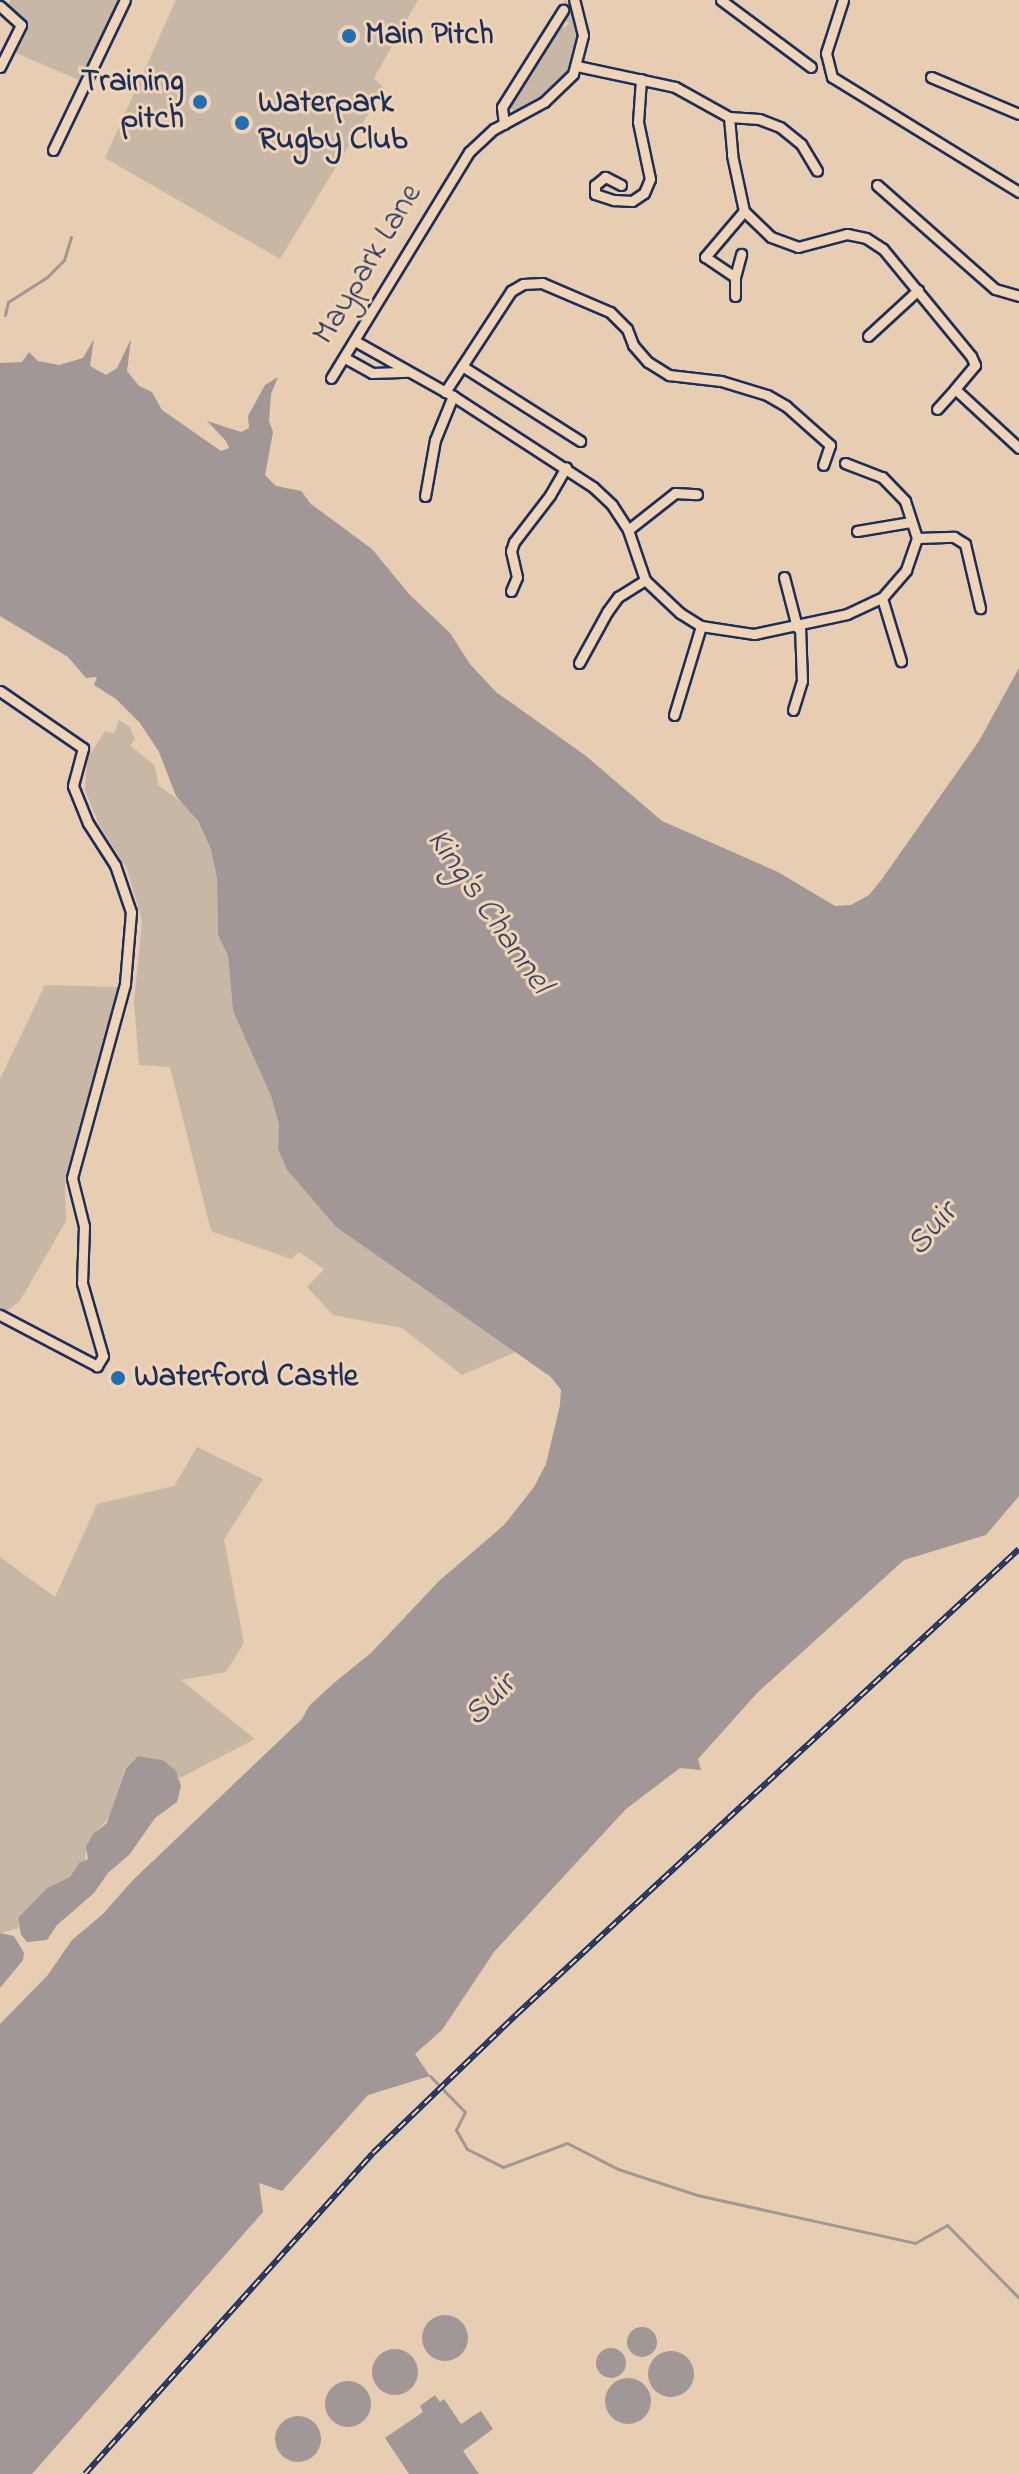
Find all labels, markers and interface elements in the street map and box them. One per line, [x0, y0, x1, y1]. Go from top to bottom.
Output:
place label: Main Pitch [365, 17, 494, 55]
marker: Main Pitch [340, 27, 358, 45]
place label: Training pitch [81, 65, 184, 140]
place label: Waterpark Rugby Club [258, 86, 408, 161]
marker: Training pitch [191, 93, 209, 111]
marker: Waterpark Rugby Club [233, 114, 251, 132]
street label: Maypark Lane [306, 178, 432, 352]
water label: King's Channel [416, 822, 560, 1002]
water label: Suir [899, 1195, 967, 1265]
place label: Waterford Castle [134, 1359, 358, 1397]
marker: Waterford Castle [109, 1369, 127, 1387]
water label: Suir [456, 1666, 526, 1736]

